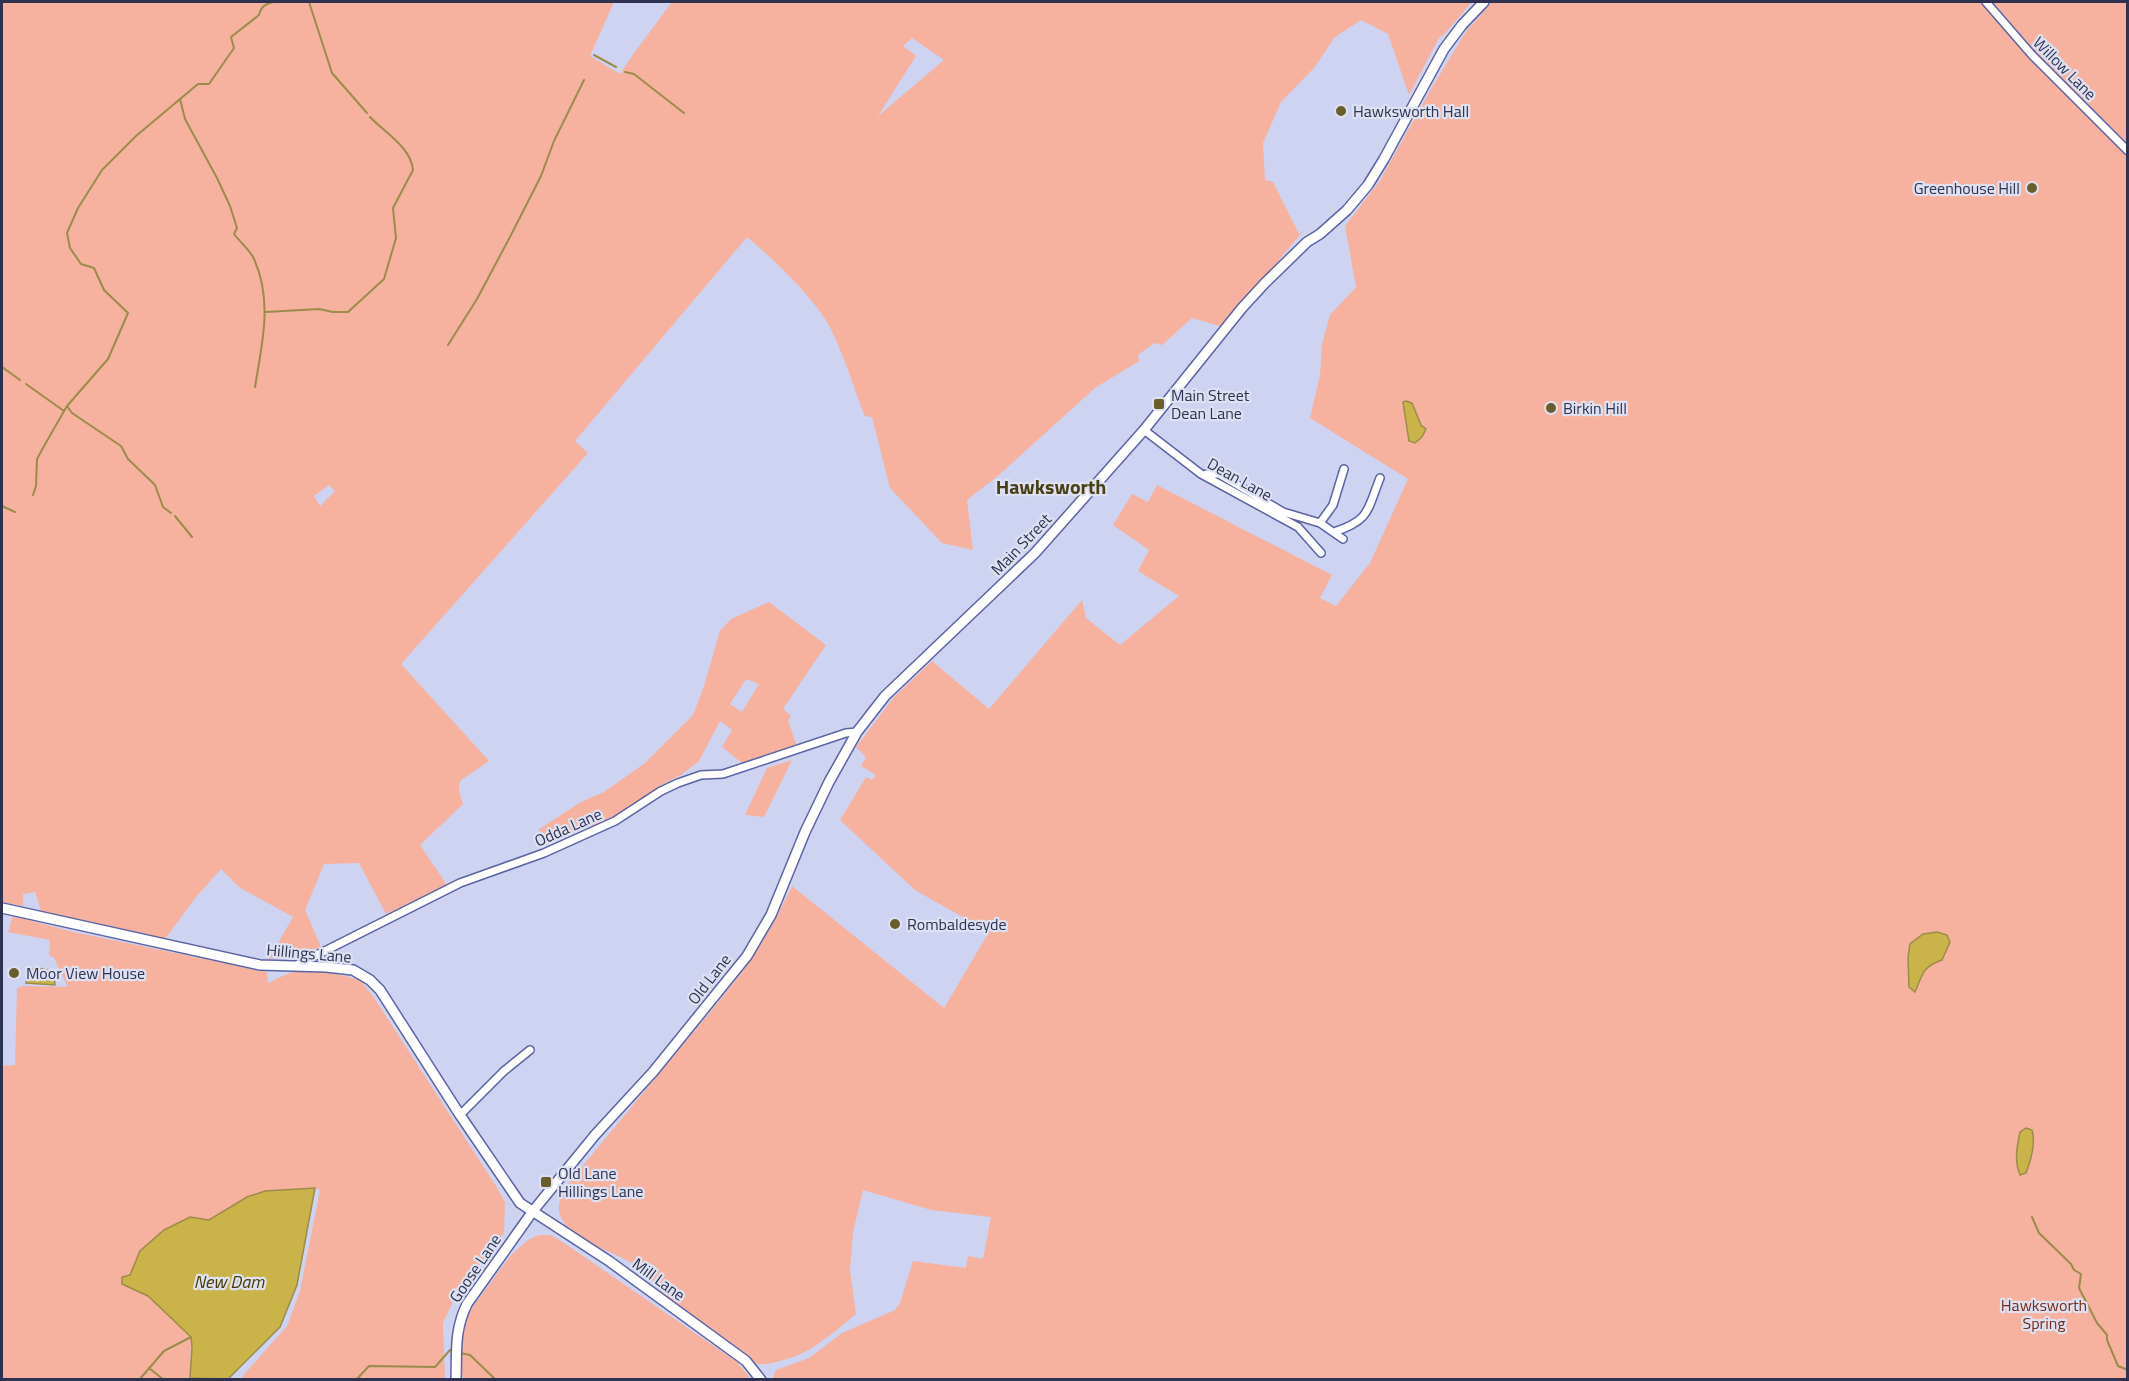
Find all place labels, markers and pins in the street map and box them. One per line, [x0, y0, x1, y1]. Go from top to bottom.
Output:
place label: Hawksworth Hall [1353, 99, 1469, 123]
marker: Hawksworth Hall [1334, 104, 1348, 118]
place label: Greenhouse Hill [1914, 176, 2020, 200]
marker: Greenhouse Hill [2025, 181, 2039, 195]
place label: Main Street Dean Lane [1171, 383, 1250, 425]
place label: Birkin Hill [1563, 396, 1627, 420]
marker: Main Street Dean Lane [1152, 397, 1166, 411]
marker: Birkin Hill [1544, 401, 1558, 415]
place label: Rombaldesyde [907, 912, 1007, 936]
marker: Rombaldesyde [888, 917, 902, 931]
place label: Moor View House [26, 961, 145, 985]
marker: Moor View House [7, 966, 21, 980]
place label: Old Lane Hillings Lane [558, 1161, 643, 1203]
marker: Old Lane Hillings Lane [539, 1175, 553, 1189]

